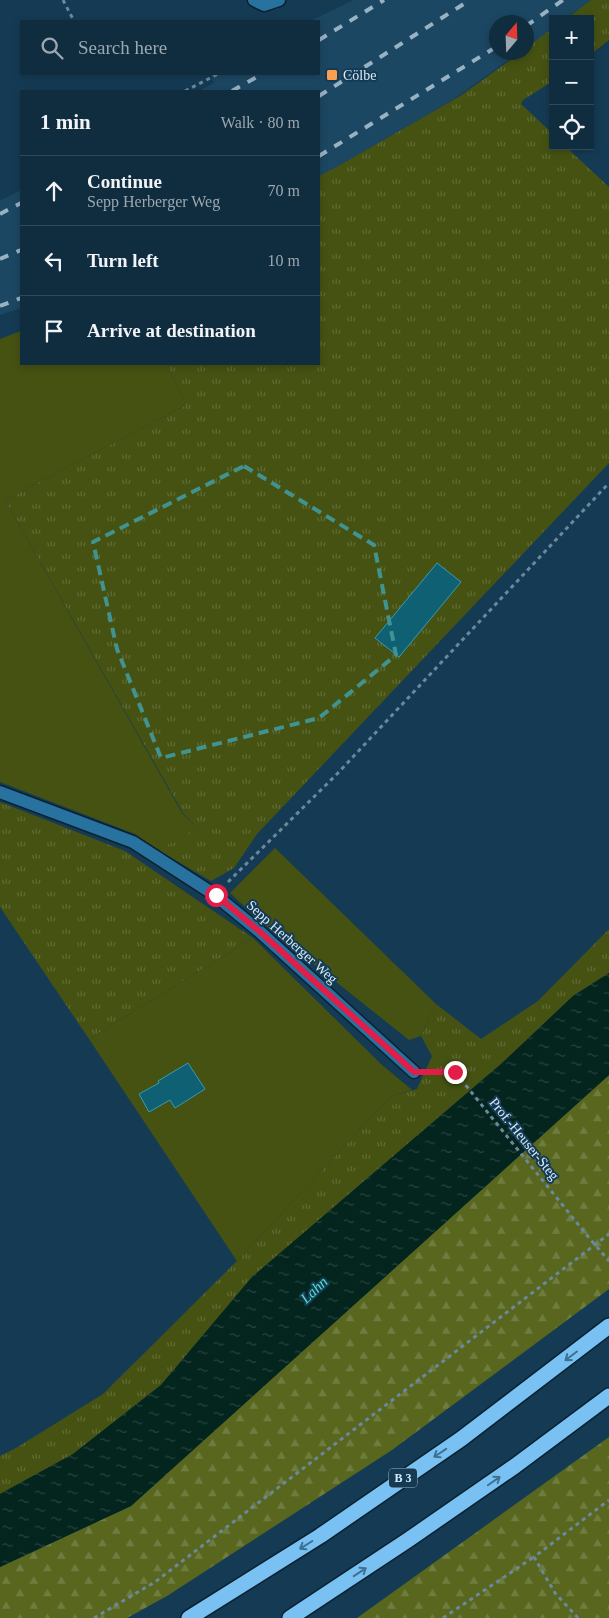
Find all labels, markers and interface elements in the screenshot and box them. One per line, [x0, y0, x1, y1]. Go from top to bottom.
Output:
north arrow [489, 15, 534, 60]
map controls [549, 15, 594, 150]
button: + [549, 15, 594, 60]
search box [20, 20, 320, 75]
icon: search [38, 34, 66, 62]
text: Search here [78, 37, 167, 58]
button: − [549, 60, 594, 105]
marker: Cölbe [325, 68, 339, 82]
place label: Cölbe [343, 68, 376, 83]
button: locate [549, 105, 594, 150]
text: 1 min [40, 110, 91, 134]
text: Walk · 80 m [221, 114, 300, 131]
text: Continue [87, 171, 162, 192]
icon: ahead [40, 177, 68, 205]
text: 70 m [268, 182, 300, 199]
text: Sepp Herberger Weg [87, 193, 220, 210]
icon: left [40, 247, 68, 275]
text: Turn left [87, 250, 159, 271]
text: 10 m [268, 252, 300, 269]
icon: arrive [40, 317, 68, 345]
text: Arrive at destination [87, 320, 256, 341]
route start [205, 884, 228, 907]
street label: Sepp Herberger Weg [244, 897, 340, 987]
route end [444, 1061, 467, 1084]
street label: Prof.-Heuser-Steg [486, 1095, 562, 1183]
water label: Lahn [297, 1274, 331, 1307]
one-way arrow [564, 1350, 577, 1361]
one-way arrow [433, 1448, 447, 1458]
road number: B 3 [389, 1469, 417, 1488]
one-way arrow [487, 1476, 501, 1486]
one-way arrow [299, 1539, 313, 1550]
one-way arrow [352, 1567, 366, 1577]

